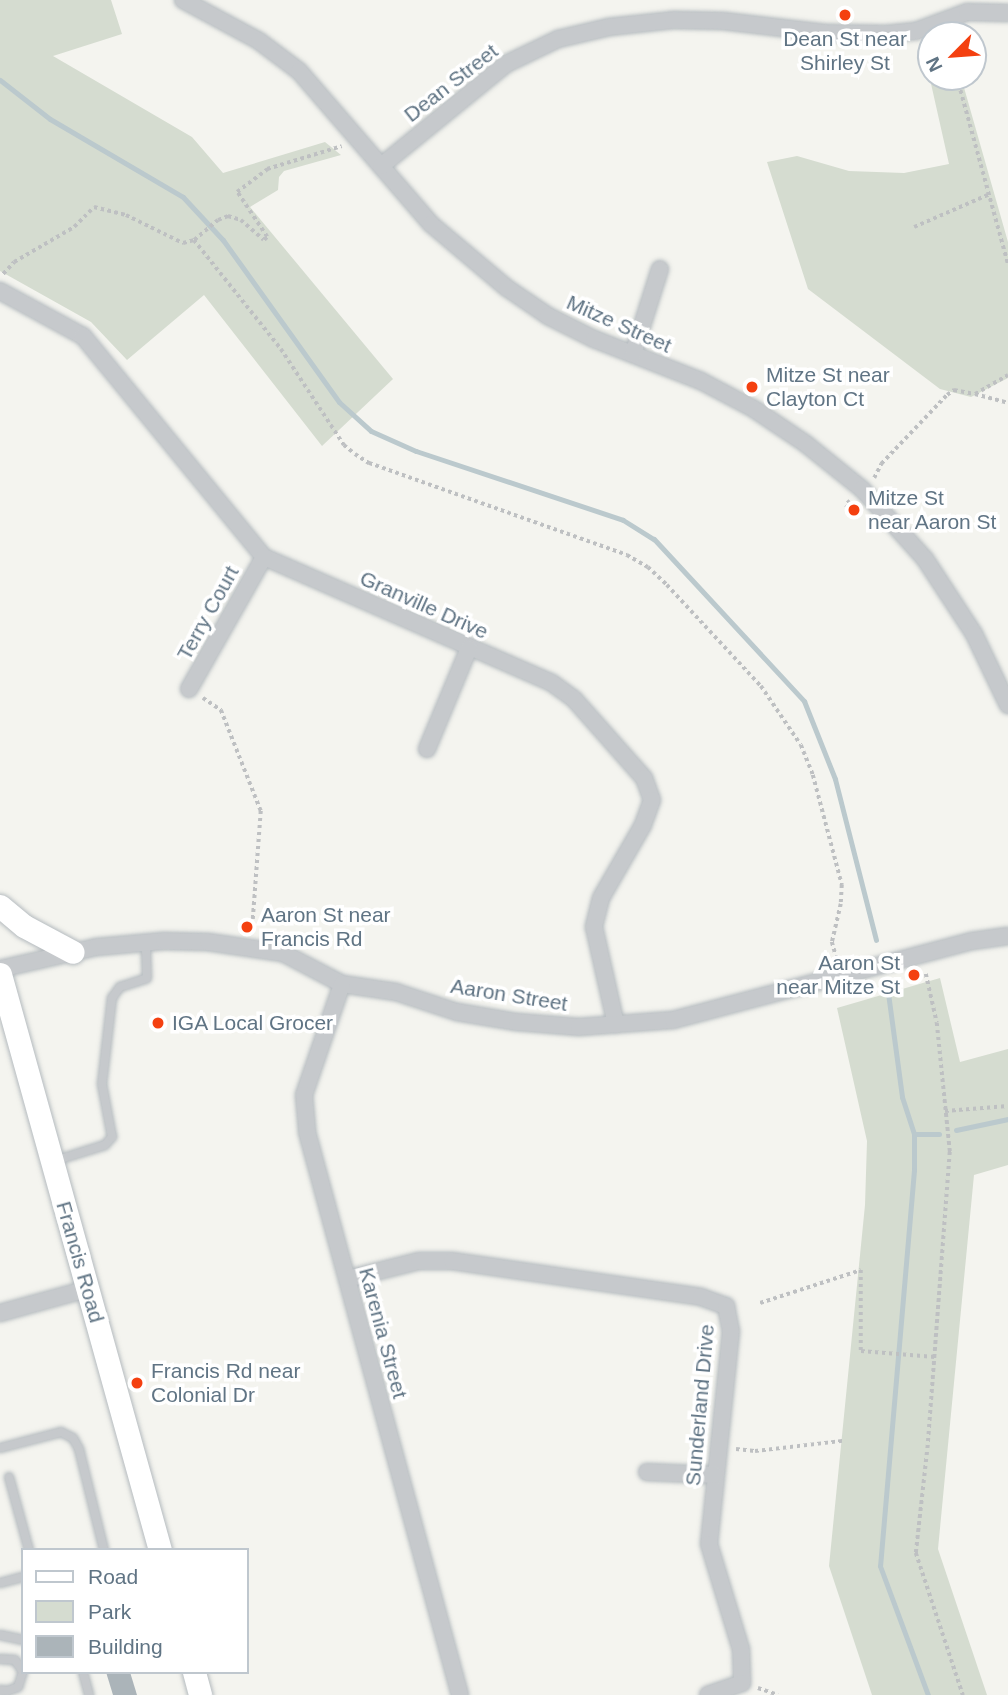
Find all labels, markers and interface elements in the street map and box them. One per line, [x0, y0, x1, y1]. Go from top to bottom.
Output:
marker: Dean St near Shirley St [837, 7, 853, 23]
north arrow [917, 21, 987, 91]
place label: Dean St near Shirley St [783, 26, 907, 76]
street label: Dean Street [399, 39, 503, 127]
text: N [922, 54, 947, 75]
street label: Mitze Street [563, 290, 675, 358]
place label: Mitze St near Clayton Ct [766, 362, 890, 412]
marker: Mitze St near Clayton Ct [744, 379, 760, 395]
place label: Mitze St near Aaron St [868, 485, 998, 535]
marker: Mitze St near Aaron St [846, 502, 862, 518]
street label: Terry Court [172, 561, 244, 665]
street label: Granville Drive [356, 565, 492, 645]
place label: Aaron St near Francis Rd [261, 902, 391, 952]
marker: Aaron St near Francis Rd [239, 919, 255, 935]
place label: Aaron St near Mitze St [776, 950, 900, 1000]
marker: Aaron St near Mitze St [906, 967, 922, 983]
street label: Aaron Street [449, 973, 569, 1017]
place label: IGA Local Grocer [172, 1010, 334, 1036]
marker: IGA Local Grocer [150, 1015, 166, 1031]
street label: Francis Road [51, 1199, 109, 1325]
street label: Karenia Street [353, 1265, 413, 1401]
street label: Sunderland Drive [680, 1323, 720, 1487]
place label: Francis Rd near Colonial Dr [151, 1358, 300, 1408]
marker: Francis Rd near Colonial Dr [129, 1375, 145, 1391]
legend [21, 1548, 248, 1674]
text: Road [88, 1565, 138, 1588]
text: Park [88, 1600, 131, 1623]
text: Building [88, 1635, 163, 1658]

